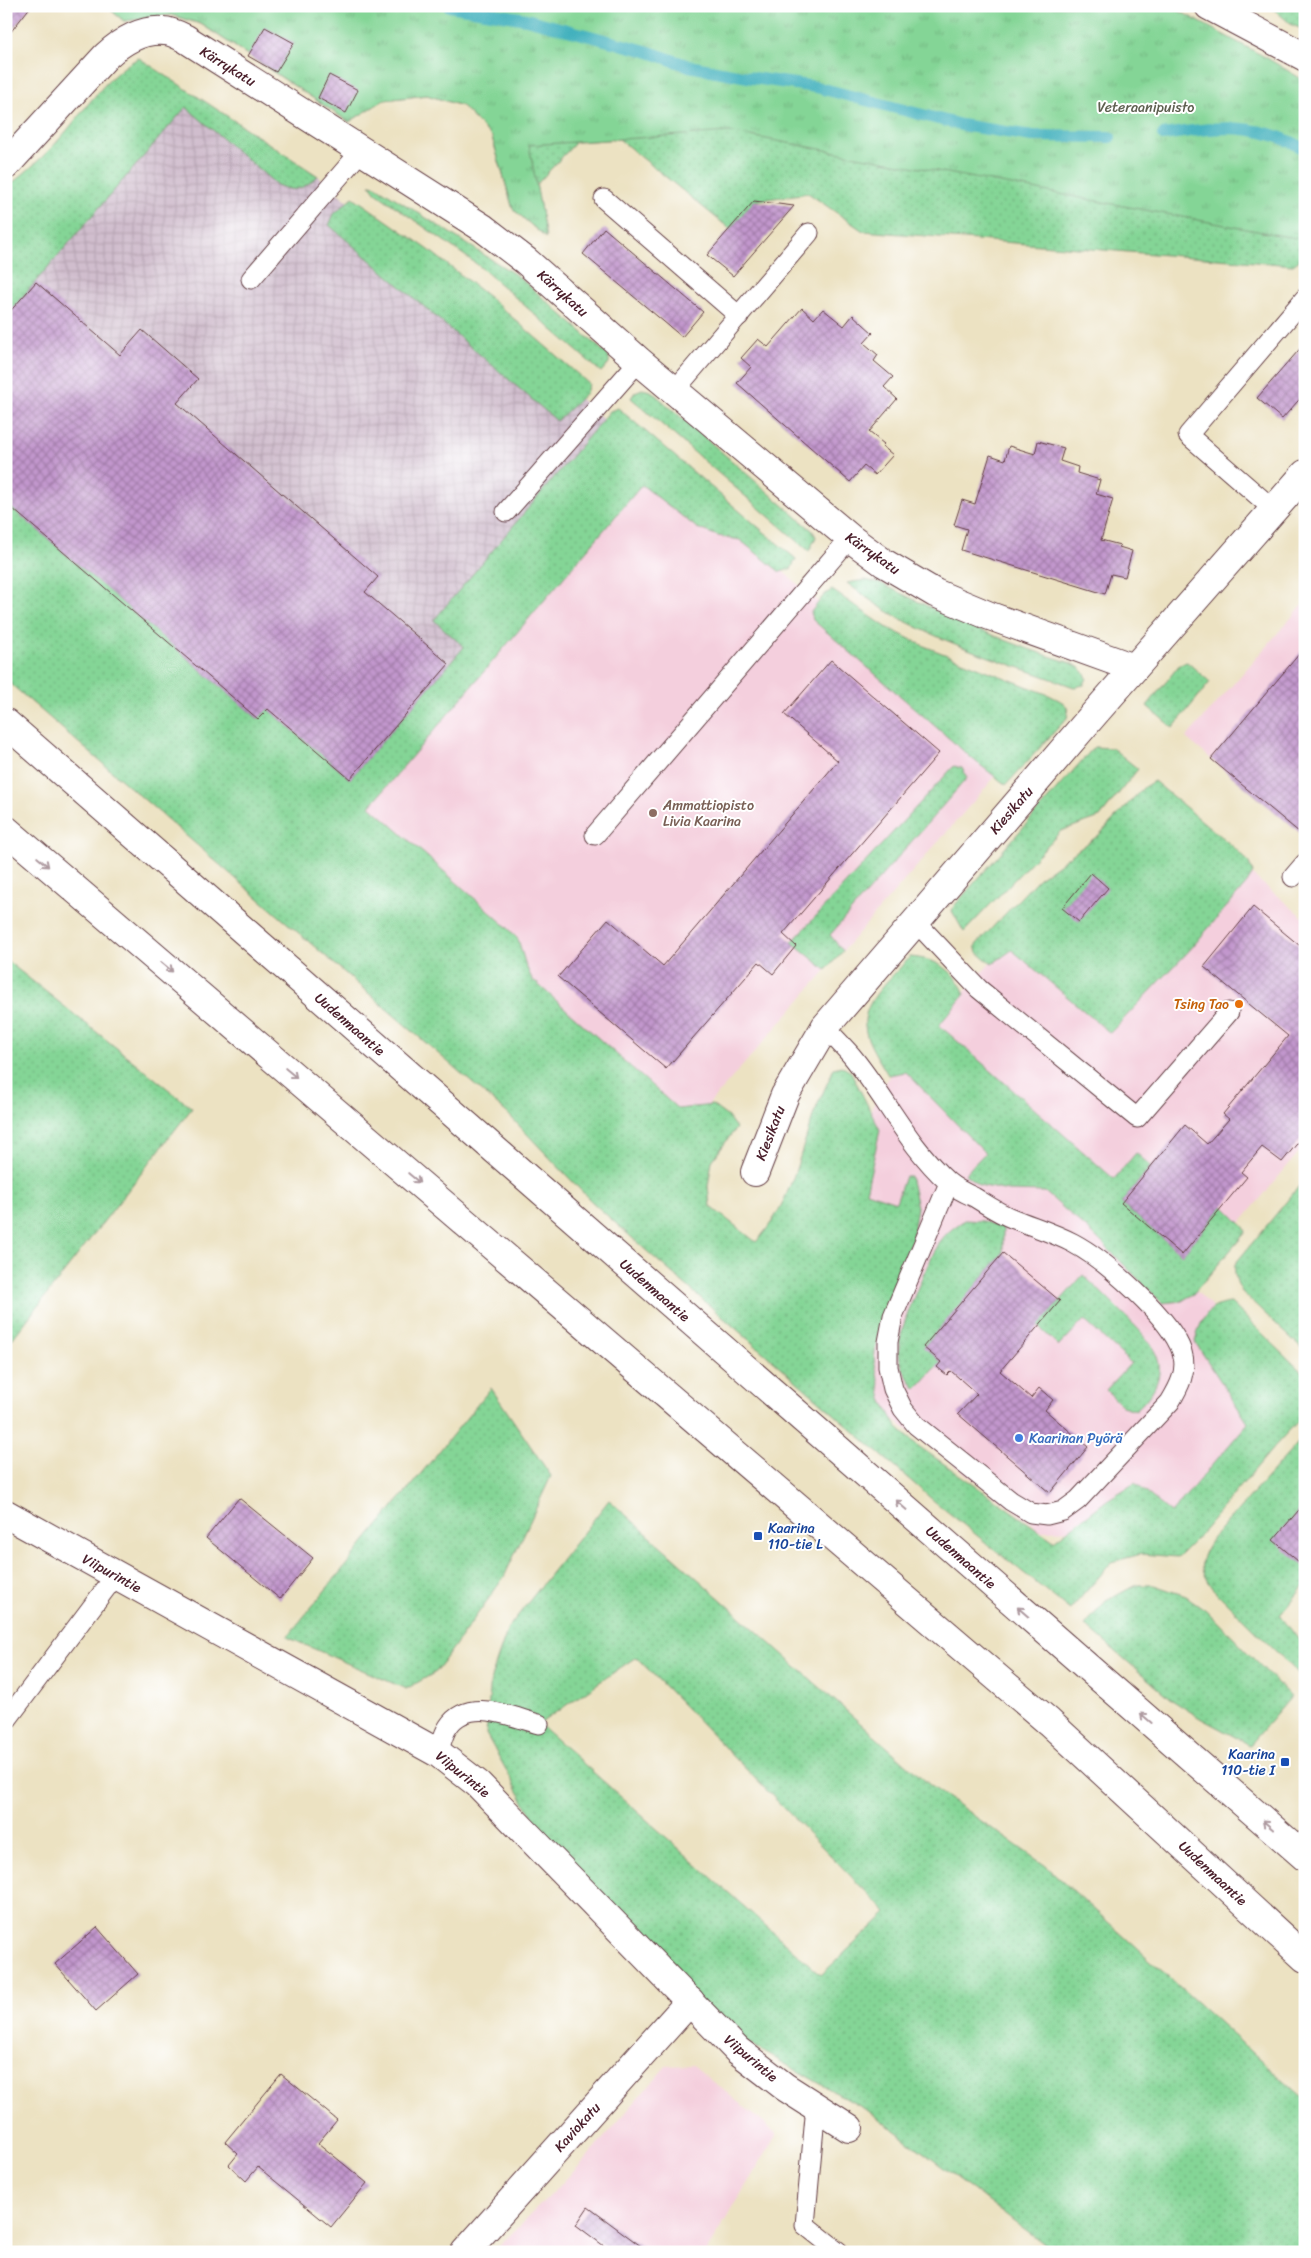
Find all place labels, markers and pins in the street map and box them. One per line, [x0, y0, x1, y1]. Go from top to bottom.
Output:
place label: Ammattiopisto Livia Kaarina [662, 793, 754, 834]
marker: Ammattiopisto Livia Kaarina [647, 807, 659, 819]
place label: Tsing Tao [1174, 992, 1229, 1017]
marker: Tsing Tao [1233, 998, 1245, 1010]
place label: Kaarinan Pyörä [1029, 1426, 1124, 1451]
marker: Kaarinan Pyörä [1013, 1432, 1025, 1444]
place label: Kaarina 110-tie L [768, 1516, 823, 1557]
marker: Kaarina 110-tie L [752, 1530, 764, 1542]
place label: Kaarina 110-tie I [1221, 1742, 1276, 1783]
marker: Kaarina 110-tie I [1279, 1756, 1291, 1768]

